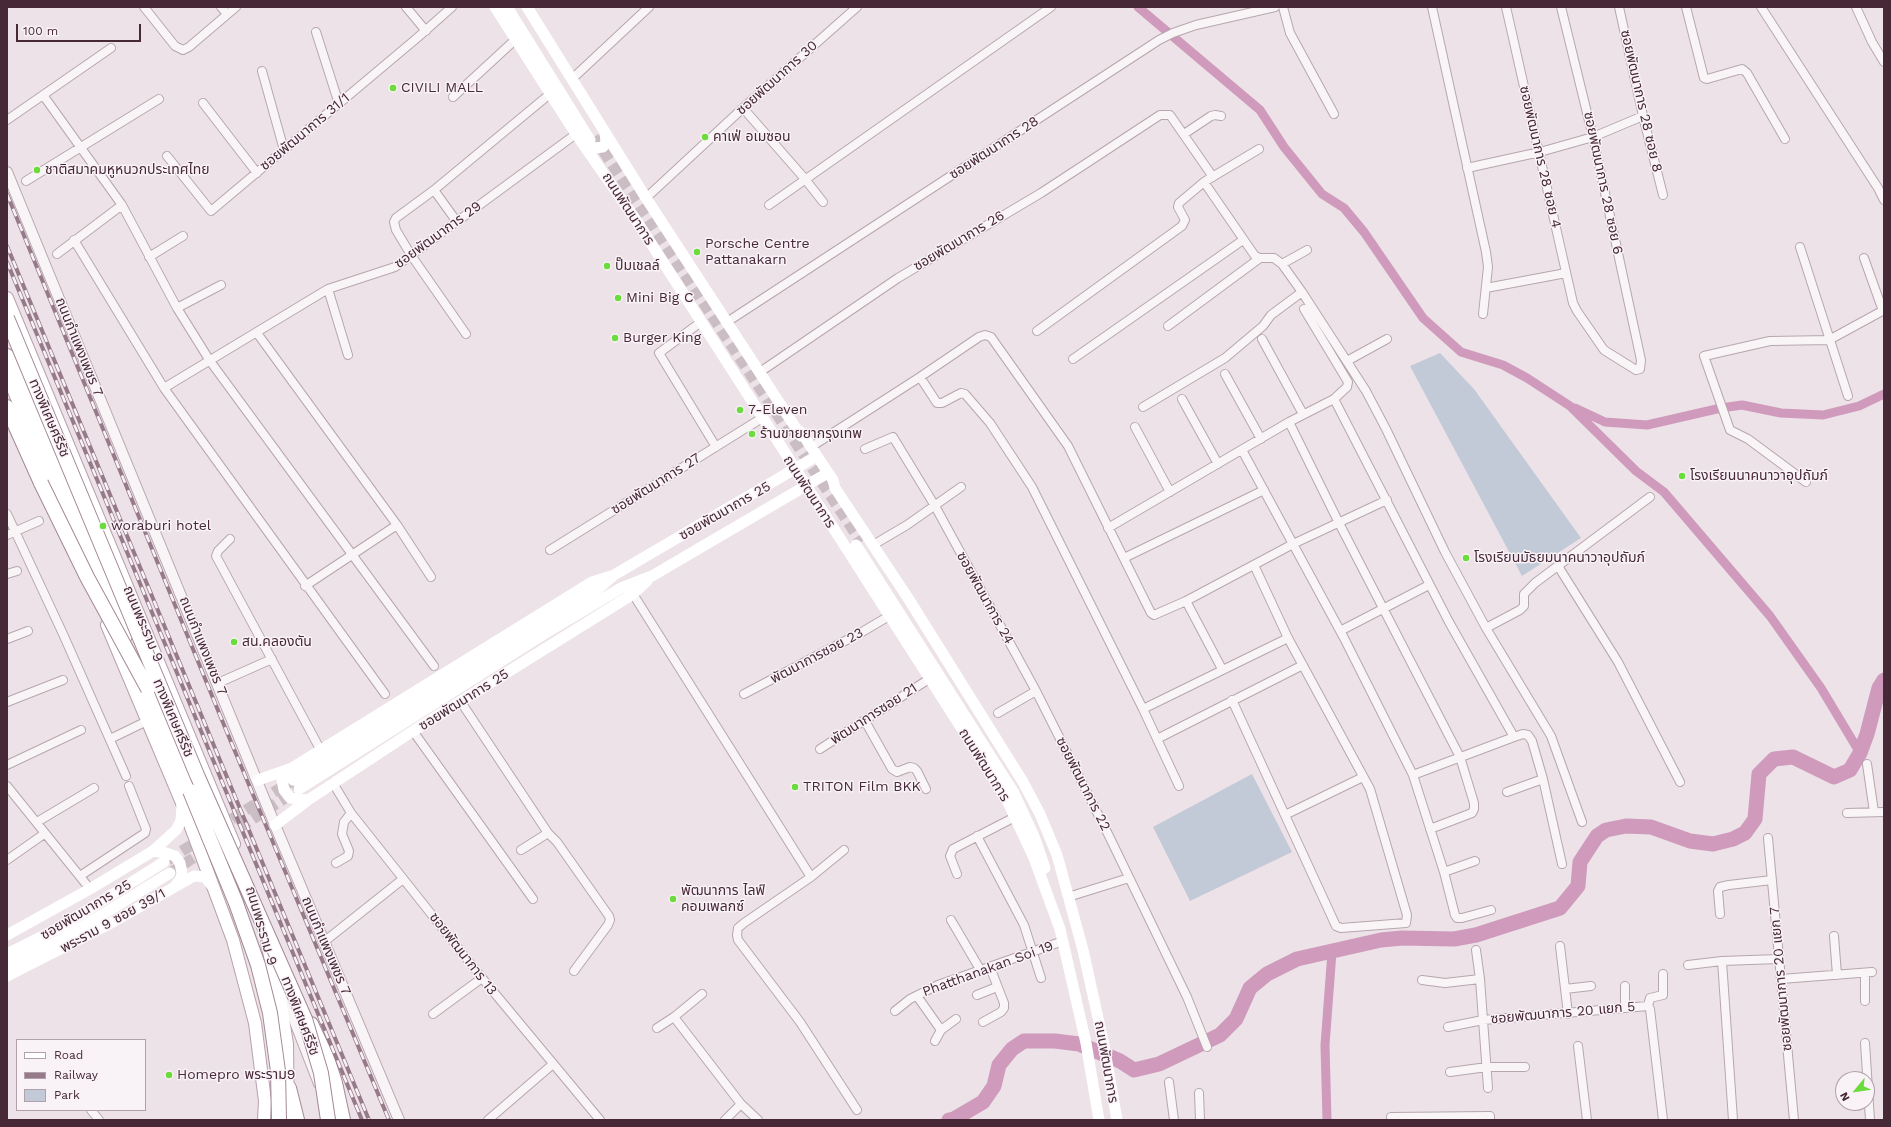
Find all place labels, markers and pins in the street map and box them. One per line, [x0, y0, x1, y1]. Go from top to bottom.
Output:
place label: CIVILI MALL [401, 80, 483, 96]
marker: CIVILI MALL [388, 83, 398, 93]
place label: คาเฟ่ อเมซอน [713, 129, 791, 145]
marker: คาเฟ่ อเมซอน [700, 132, 710, 142]
place label: ชาติสมาคมหูหนวกประเทศไทย [45, 162, 210, 178]
marker: ชาติสมาคมหูหนวกประเทศไทย [32, 165, 42, 175]
place label: Porsche Centre Pattanakarn [705, 236, 810, 268]
marker: Porsche Centre Pattanakarn [692, 247, 702, 257]
place label: ปั๊มเชลล์ [615, 258, 660, 274]
marker: ปั๊มเชลล์ [602, 261, 612, 271]
place label: Mini Big C [626, 290, 694, 306]
marker: Mini Big C [613, 293, 623, 303]
place label: Burger King [623, 330, 701, 346]
marker: Burger King [610, 333, 620, 343]
place label: 7-Eleven [748, 402, 807, 418]
marker: 7-Eleven [735, 405, 745, 415]
place label: ร้านขายยากรุงเทพ [760, 426, 862, 442]
marker: ร้านขายยากรุงเทพ [747, 429, 757, 439]
place label: โรงเรียนนาคนาวาอุปถัมภ์ [1690, 468, 1828, 484]
marker: โรงเรียนนาคนาวาอุปถัมภ์ [1677, 471, 1687, 481]
place label: woraburi hotel [111, 518, 211, 534]
marker: woraburi hotel [98, 521, 108, 531]
place label: โรงเรียนมัธยมนาคนาวาอุปถัมภ์ [1474, 550, 1645, 566]
marker: โรงเรียนมัธยมนาคนาวาอุปถัมภ์ [1461, 553, 1471, 563]
place label: สน.คลองตัน [242, 634, 312, 650]
marker: สน.คลองตัน [229, 637, 239, 647]
place label: TRITON Film BKK [803, 779, 921, 795]
marker: TRITON Film BKK [790, 782, 800, 792]
place label: พัฒนาการ ไลฟ์ คอมเพลกซ์ [681, 883, 765, 916]
marker: พัฒนาการ ไลฟ์ คอมเพลกซ์ [668, 894, 678, 904]
place label: Homepro พระราม9 [177, 1067, 295, 1083]
marker: Homepro พระราม9 [164, 1070, 174, 1080]

